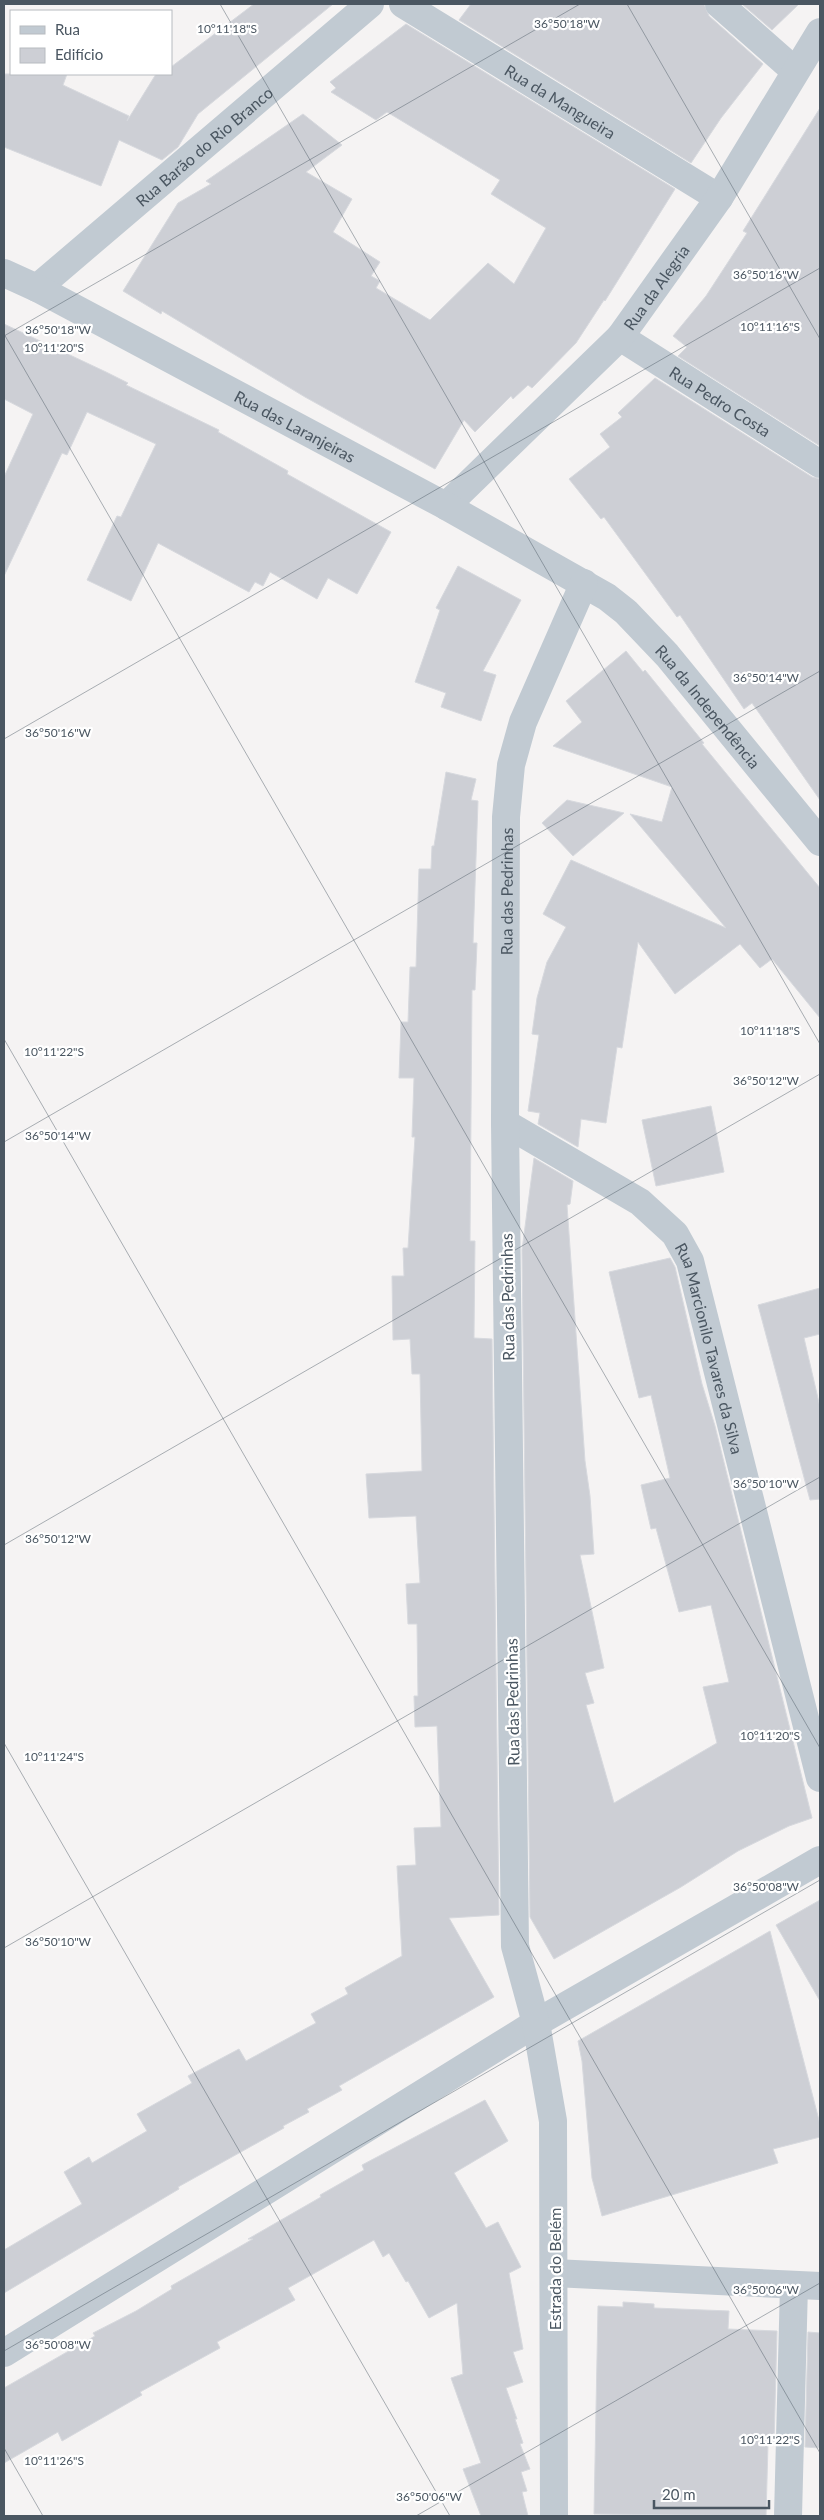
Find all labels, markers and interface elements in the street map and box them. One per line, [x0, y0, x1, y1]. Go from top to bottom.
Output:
legend [10, 10, 172, 75]
text: 36°50'18"W [534, 16, 601, 31]
text: Rua [55, 20, 80, 38]
text: 10°11'18"S [197, 21, 257, 36]
text: Edifício [55, 45, 103, 63]
street label: Rua da Mangueira [502, 60, 620, 142]
street label: Rua Barão do Rio Branco [131, 82, 276, 210]
street label: Rua da Alegria [619, 241, 692, 333]
text: 36°50'16"W [733, 267, 800, 282]
text: 10°11'16"S [740, 319, 800, 334]
text: 36°50'18"W [25, 322, 92, 337]
text: 10°11'20"S [24, 340, 84, 355]
street label: Rua Pedro Costa [666, 362, 775, 440]
street label: Rua das Laranjeiras [232, 386, 359, 466]
street label: Rua da Independência [652, 640, 765, 772]
text: 36°50'14"W [733, 670, 800, 685]
text: 36°50'16"W [25, 725, 92, 740]
street label: Rua das Pedrinhas [496, 827, 515, 955]
text: 10°11'18"S [740, 1023, 800, 1038]
text: 10°11'22"S [24, 1044, 84, 1059]
text: 36°50'12"W [733, 1073, 800, 1088]
text: 36°50'14"W [25, 1128, 92, 1143]
street label: Rua das Pedrinhas [496, 1233, 518, 1361]
street label: Rua Marcionilo Tavares da Silva [672, 1239, 748, 1456]
text: 36°50'10"W [733, 1476, 800, 1491]
text: 36°50'12"W [25, 1531, 92, 1546]
street label: Rua das Pedrinhas [501, 1638, 523, 1766]
text: 10°11'20"S [740, 1728, 800, 1743]
text: 10°11'24"S [24, 1749, 84, 1764]
text: 36°50'08"W [733, 1879, 800, 1894]
text: 36°50'10"W [25, 1934, 92, 1949]
street label: Estrada do Belém [545, 2208, 564, 2330]
text: 36°50'06"W [733, 2282, 800, 2297]
text: 36°50'08"W [25, 2337, 92, 2352]
text: 10°11'22"S [740, 2432, 800, 2447]
text: 10°11'26"S [24, 2453, 84, 2468]
scale bar [654, 2478, 769, 2510]
text: 20 m [662, 2485, 696, 2503]
text: 36°50'06"W [396, 2489, 463, 2504]

